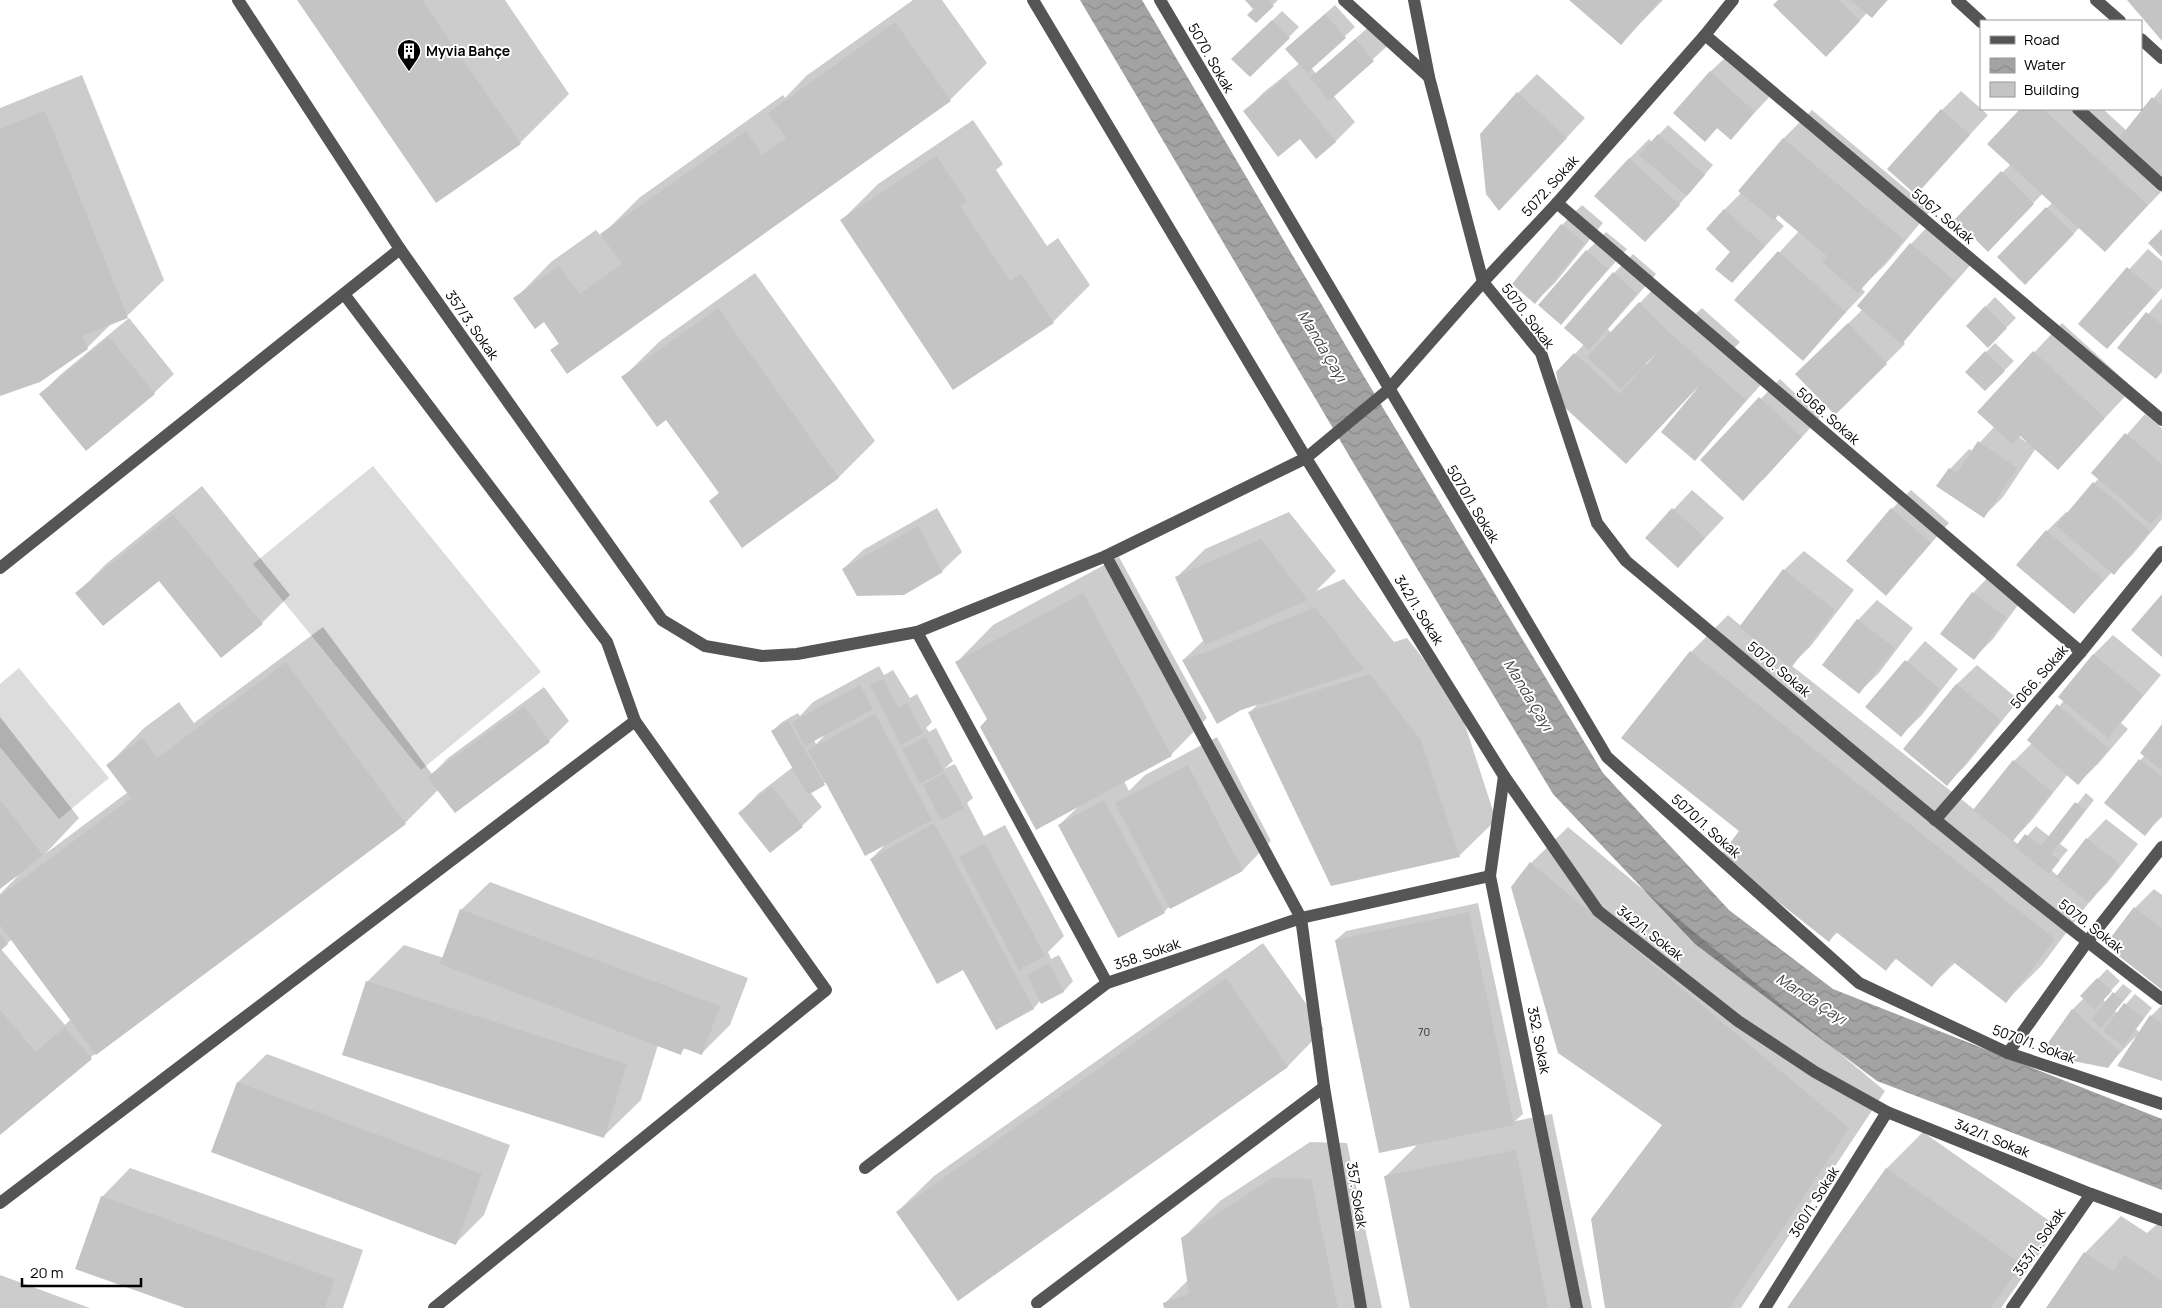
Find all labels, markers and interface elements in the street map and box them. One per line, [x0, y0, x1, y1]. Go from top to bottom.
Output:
street label: 5070. Sokak [1184, 20, 1239, 97]
legend [1980, 20, 2142, 110]
text: Road [2024, 29, 2060, 50]
building icon: Myvia Bahçe [396, 38, 422, 72]
place label: Myvia Bahçe [426, 41, 510, 60]
text: Water [2024, 54, 2066, 75]
text: Building [2024, 79, 2079, 100]
street label: 5072. Sokak [1517, 150, 1583, 220]
street label: 5067. Sokak [1908, 184, 1979, 248]
street label: 5070. Sokak [1498, 279, 1560, 353]
street label: 357/3. Sokak [441, 286, 504, 364]
water label: Manda Çayı [1293, 306, 1353, 387]
street label: 5068. Sokak [1793, 383, 1865, 449]
street label: 5070/1. Sokak [1443, 461, 1505, 547]
street label: 342/1. Sokak [1390, 571, 1449, 649]
street label: 5070. Sokak [1744, 637, 1816, 701]
street label: 5066. Sokak [2006, 640, 2072, 713]
water label: Manda Çayı [1499, 655, 1559, 736]
street label: 5070/1. Sokak [1667, 789, 1746, 863]
street label: 5070. Sokak [2055, 894, 2128, 957]
street label: 342/1. Sokak [1613, 901, 1688, 965]
street label: 358. Sokak [1111, 933, 1183, 974]
water label: Manda Çayı [1772, 968, 1852, 1030]
street label: 352. Sokak [1524, 1005, 1556, 1076]
street label: 5070/1. Sokak [1990, 1020, 2079, 1068]
house number: 70 [1418, 1024, 1430, 1039]
street label: 342/1. Sokak [1952, 1114, 2033, 1162]
street label: 357. Sokak [1343, 1160, 1372, 1230]
street label: 360/1. Sokak [1784, 1162, 1843, 1241]
street label: 353/1. Sokak [2008, 1203, 2070, 1279]
scale bar [22, 1256, 141, 1288]
text: 20 m [30, 1262, 63, 1283]

